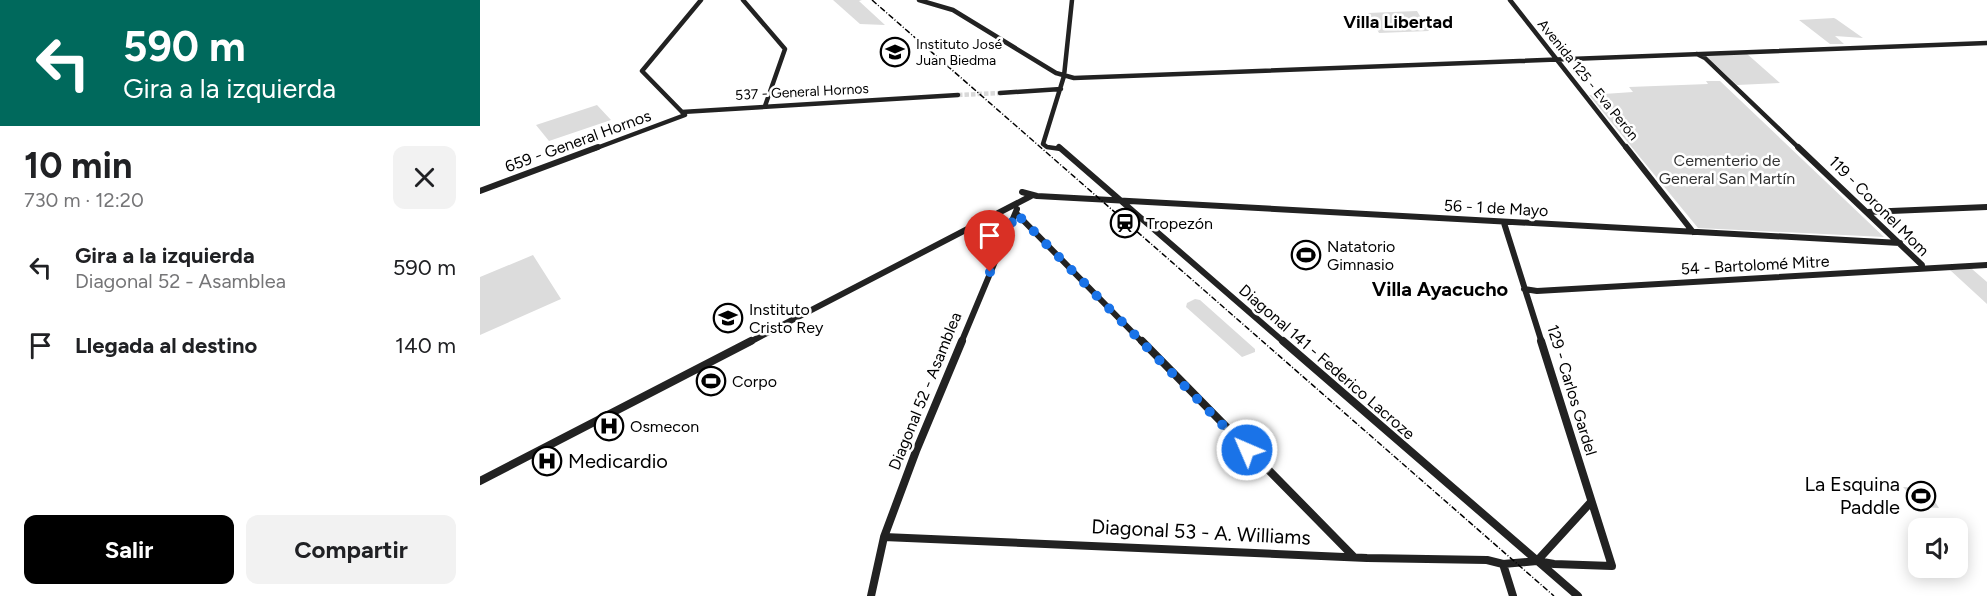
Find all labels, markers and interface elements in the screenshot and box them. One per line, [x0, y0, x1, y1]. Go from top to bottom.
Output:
district label: Villa Libertad [1343, 11, 1453, 33]
street label: Avenida 125 - Eva Perón [1534, 16, 1642, 144]
text: 590 m [123, 21, 246, 72]
icon: left [24, 24, 102, 102]
school or university icon: Instituto José Juan Biedma [879, 36, 911, 68]
place label: Instituto José Juan Biedma [916, 36, 1002, 69]
text: Gira a la izquierda [123, 72, 336, 105]
street label: 537 - General Hornos [735, 80, 869, 104]
street label: 659 - General Hornos [502, 106, 654, 176]
text: 10 min [24, 144, 132, 187]
button: close [393, 146, 456, 209]
park label: Cementerio de General San Martín [1659, 151, 1795, 188]
street label: 119 - Coronel Mom [1825, 152, 1933, 260]
text: 730 m · 12:20 [24, 188, 144, 212]
street label: 56 - 1 de Mayo [1443, 196, 1549, 220]
station icon: Tropezón [1109, 207, 1141, 239]
pin [964, 210, 1015, 272]
place label: Tropezón [1146, 214, 1213, 233]
icon: arrive [973, 219, 1006, 252]
place label: Natatorio Gimnasio [1327, 237, 1395, 274]
sports icon: Natatorio Gimnasio [1290, 239, 1322, 271]
text: Gira a la izquierda [75, 242, 255, 269]
icon: left [24, 251, 57, 284]
street label: 54 - Bartolomé Mitre [1680, 252, 1830, 278]
text: 590 m [393, 254, 456, 281]
text: Diagonal 52 - Asamblea [75, 269, 286, 293]
district label: Villa Ayacucho [1372, 277, 1509, 301]
street label: Diagonal 141 - Federico Lacroze [1235, 280, 1419, 444]
place label: Instituto Cristo Rey [749, 300, 824, 337]
school or university icon: Instituto Cristo Rey [712, 302, 744, 334]
street label: Diagonal 52 - Asamblea [885, 309, 965, 473]
street label: 129 - Carlos Gardel [1543, 322, 1601, 458]
icon: arrive [24, 329, 57, 362]
text: Llegada al destino [75, 332, 257, 359]
text: 140 m [395, 332, 456, 359]
sports icon: Corpo [695, 365, 727, 397]
place label: Corpo [732, 372, 777, 391]
hospital icon: Osmecon [593, 410, 625, 442]
place label: Osmecon [630, 417, 699, 436]
position arrow [1215, 418, 1279, 482]
hospital icon: Medicardio [531, 445, 563, 477]
place label: Medicardio [568, 449, 668, 473]
place label: La Esquina Paddle [1805, 472, 1900, 519]
sports icon: La Esquina Paddle [1905, 480, 1937, 512]
street label: Diagonal 53 - A. Williams [1091, 514, 1311, 550]
button: Salir [24, 515, 234, 584]
button: Compartir [246, 515, 456, 584]
map controls [1908, 518, 1968, 578]
button: sound [1908, 518, 1968, 578]

